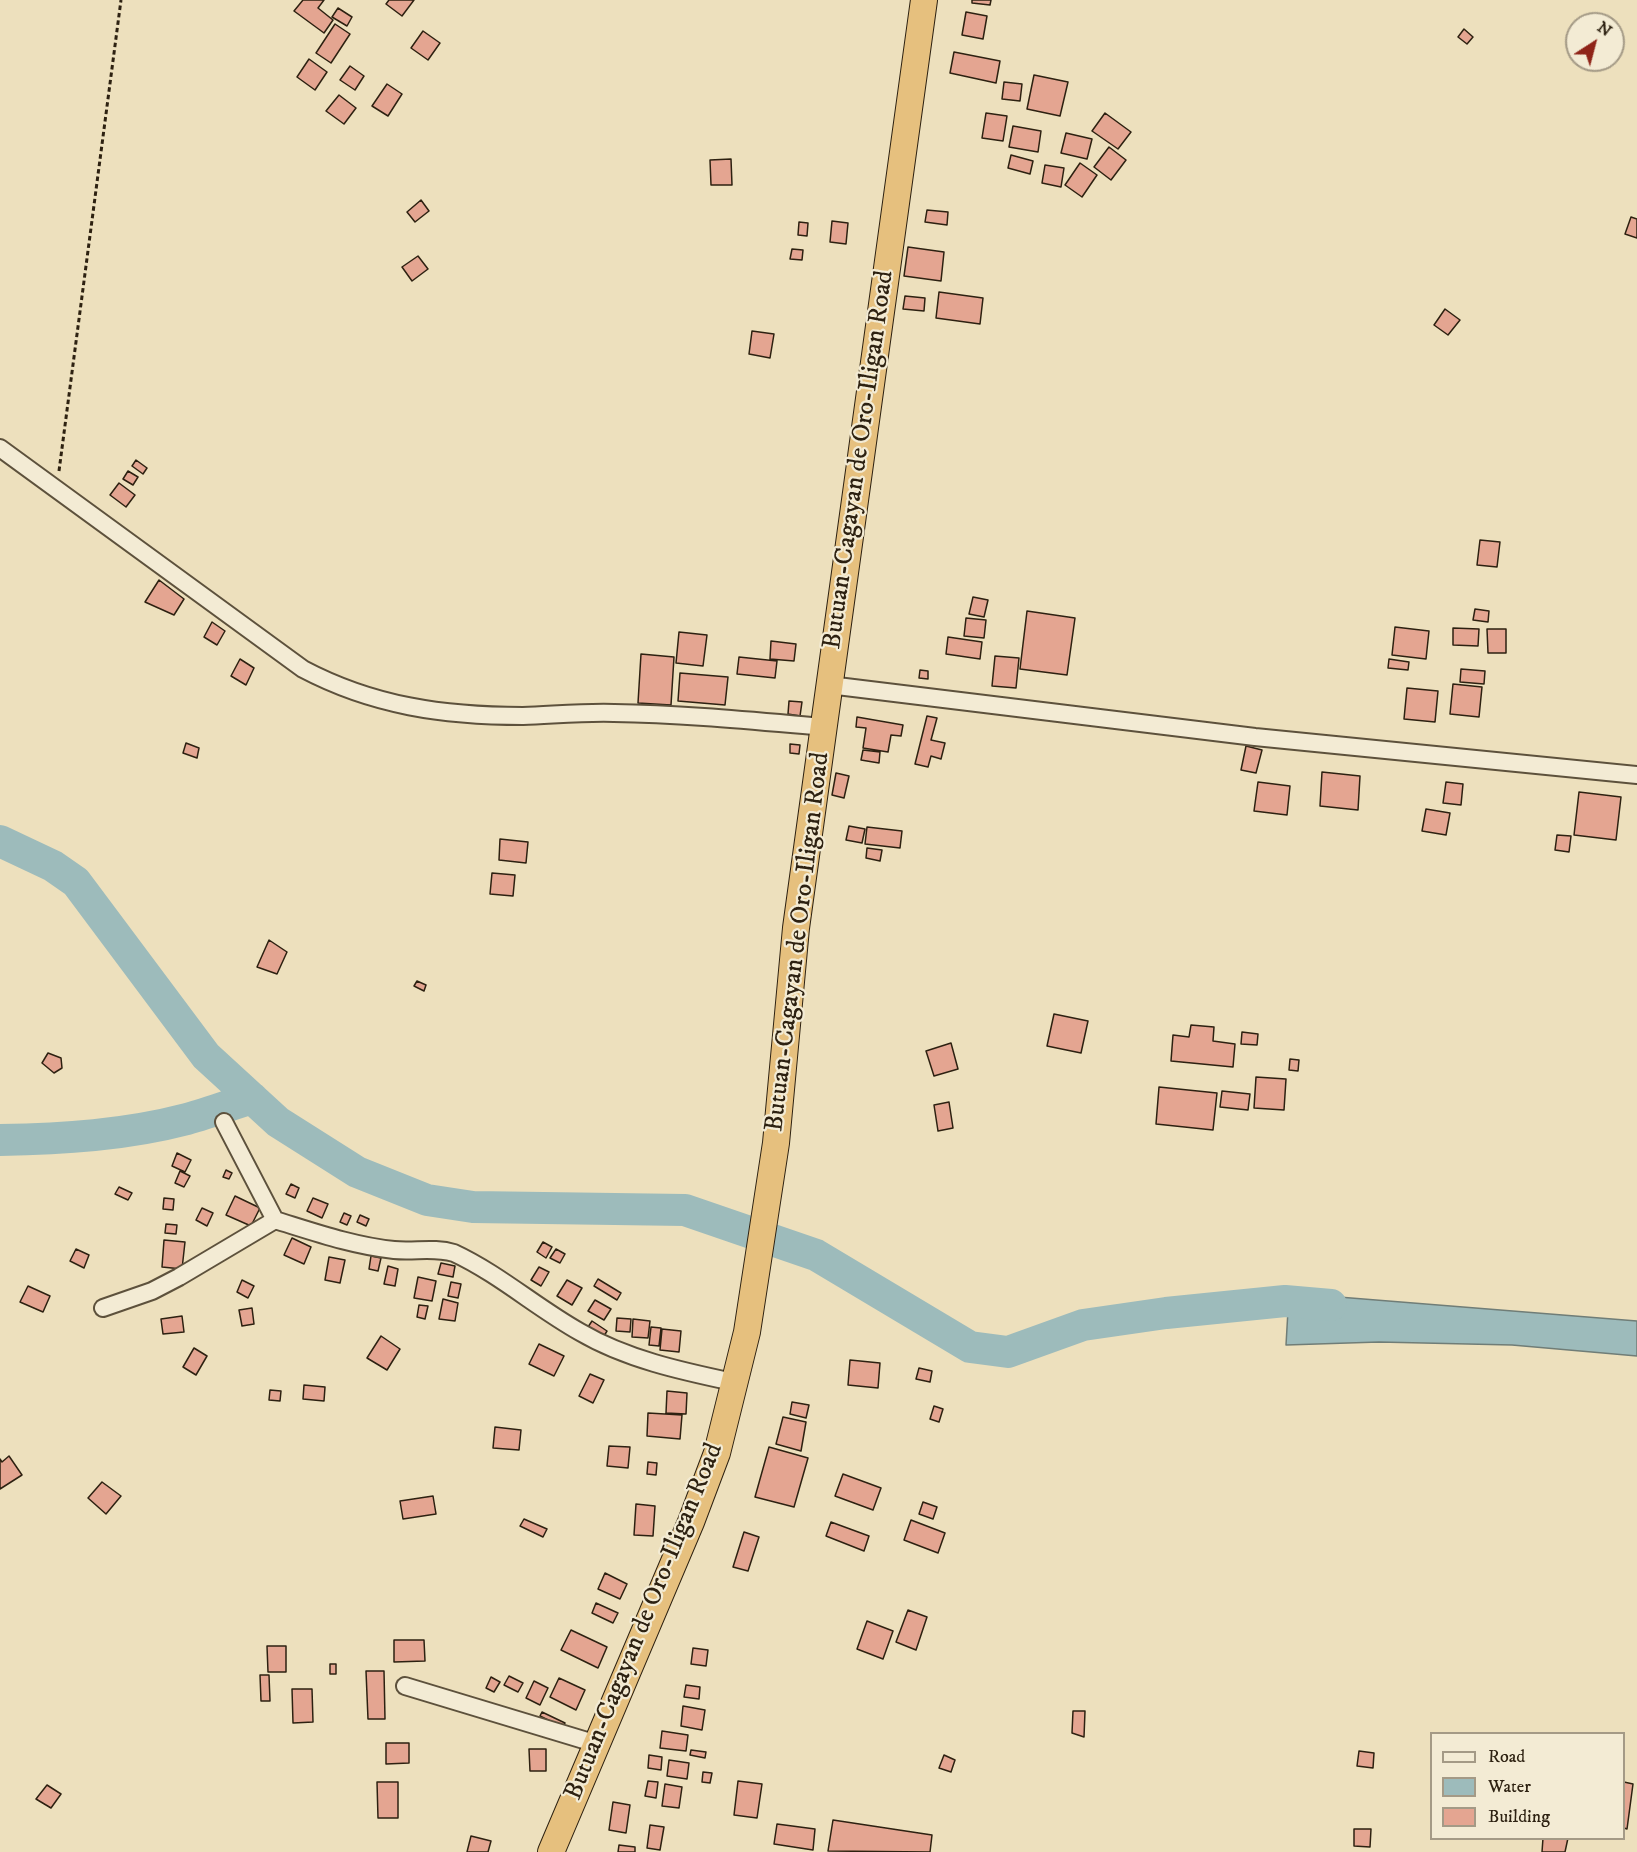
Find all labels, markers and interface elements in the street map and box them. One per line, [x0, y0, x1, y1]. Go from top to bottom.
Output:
north arrow [1565, 12, 1625, 72]
text: N [1593, 17, 1616, 41]
street label: Butuan-Cagayan de Oro-Iligan Road [818, 269, 902, 651]
street label: Butuan-Cagayan de Oro-Iligan Road [760, 751, 838, 1133]
street label: Butuan-Cagayan de Oro-Iligan Road [559, 1439, 731, 1805]
legend [1430, 1732, 1625, 1840]
text: Road [1488, 1746, 1525, 1768]
text: Water [1488, 1776, 1531, 1798]
text: Building [1488, 1806, 1550, 1828]

